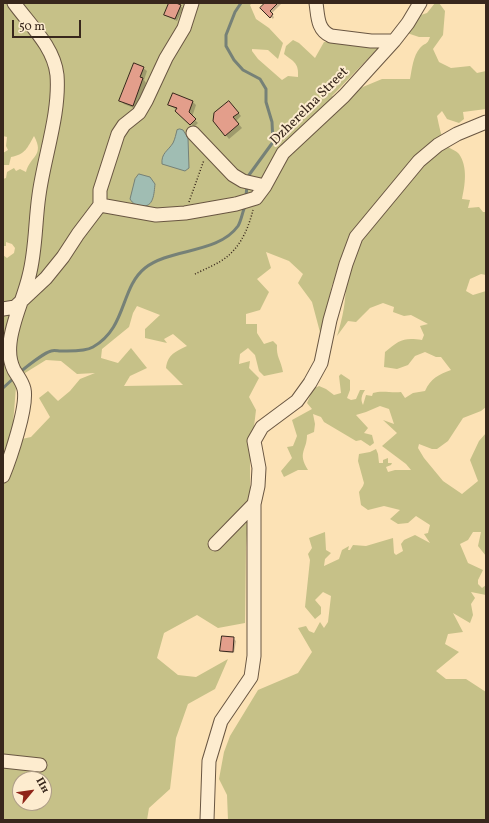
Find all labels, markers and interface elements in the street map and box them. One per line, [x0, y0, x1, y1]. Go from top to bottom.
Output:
scale bar [14, 12, 83, 38]
text: 50 m [19, 19, 45, 35]
street label: Dzherelna Street [267, 64, 353, 150]
north arrow [12, 771, 52, 811]
text: Пн [32, 775, 52, 796]

